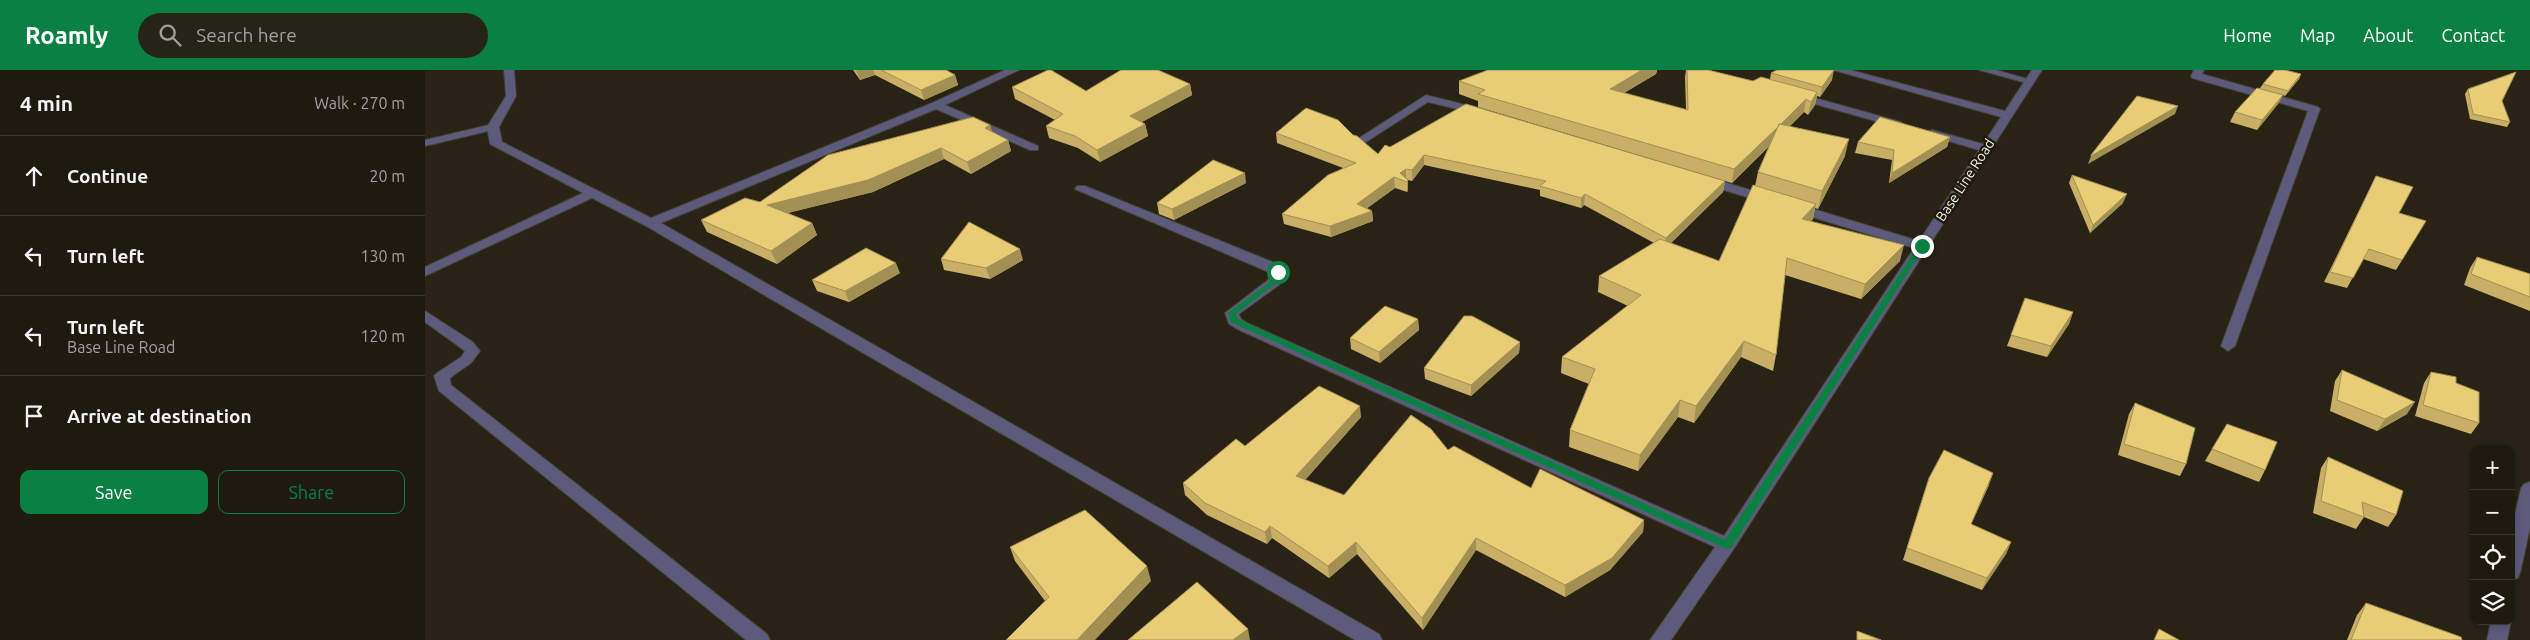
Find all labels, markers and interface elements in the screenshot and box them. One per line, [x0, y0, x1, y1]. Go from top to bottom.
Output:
search box [138, 13, 488, 58]
icon: search [156, 21, 184, 49]
text: Roamly [25, 22, 108, 49]
text: Search here [196, 24, 297, 46]
text: Home [2223, 25, 2272, 45]
text: Map [2300, 25, 2335, 45]
text: About [2363, 25, 2413, 45]
text: Contact [2441, 25, 2505, 45]
text: 4 min [20, 91, 73, 115]
text: Walk · 270 m [314, 94, 405, 112]
street label: Base Line Road [1932, 136, 1998, 224]
icon: ahead [20, 162, 48, 190]
text: Continue [67, 165, 148, 187]
text: 20 m [369, 167, 405, 185]
route end [1911, 235, 1934, 258]
icon: left [20, 242, 48, 270]
text: Turn left [67, 245, 145, 267]
text: 130 m [360, 247, 405, 265]
route start [1267, 261, 1290, 284]
text: Turn left [67, 316, 145, 338]
icon: left [20, 322, 48, 350]
text: 120 m [360, 327, 405, 345]
text: Base Line Road [67, 338, 175, 356]
icon: arrive [20, 402, 48, 430]
text: Arrive at destination [67, 405, 252, 427]
map controls [2470, 445, 2515, 625]
button: + [2470, 445, 2515, 490]
button: Save [20, 470, 208, 514]
button: Share [218, 470, 405, 514]
button: − [2470, 490, 2515, 535]
button: locate [2470, 535, 2515, 580]
button: layers [2470, 580, 2515, 625]

